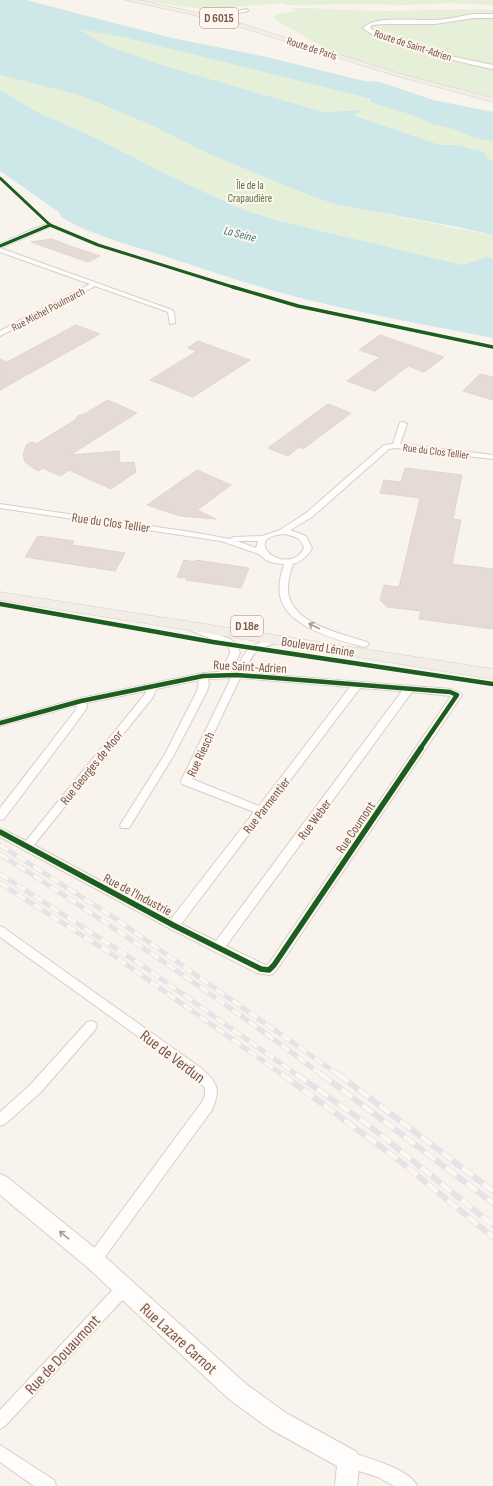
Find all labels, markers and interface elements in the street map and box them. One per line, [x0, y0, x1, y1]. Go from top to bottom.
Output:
road number: D 6015 [200, 8, 238, 28]
street label: Route de Saint-Adrien [372, 27, 454, 64]
street label: Route de Paris [285, 34, 339, 63]
park label: Île de la Crapaudière [228, 179, 272, 205]
water label: La Seine [222, 223, 258, 246]
street label: Rue Michel Poulmarch [9, 285, 87, 334]
street label: Rue du Clos Tellier [402, 441, 470, 462]
street label: Rue du Clos Tellier [71, 510, 151, 536]
road number: D 18e [231, 616, 263, 636]
one-way arrow [308, 622, 320, 629]
street label: Boulevard Lénine [280, 633, 355, 661]
street label: Rue Saint-Adrien [213, 657, 287, 677]
street label: Rue Georges de Moor [57, 727, 127, 808]
street label: Rue Riesch [184, 729, 218, 779]
street label: Rue Parmentier [240, 774, 294, 837]
street label: Rue Weber [295, 796, 335, 843]
street label: Rue Coumont [333, 799, 379, 857]
street label: Rue de l'Industrie [101, 870, 174, 920]
street label: Rue de Verdun [136, 1027, 208, 1088]
one-way arrow [59, 1231, 69, 1240]
street label: Rue Lazare Carnot [136, 1300, 220, 1379]
street label: Rue de Douaumont [22, 1311, 105, 1399]

